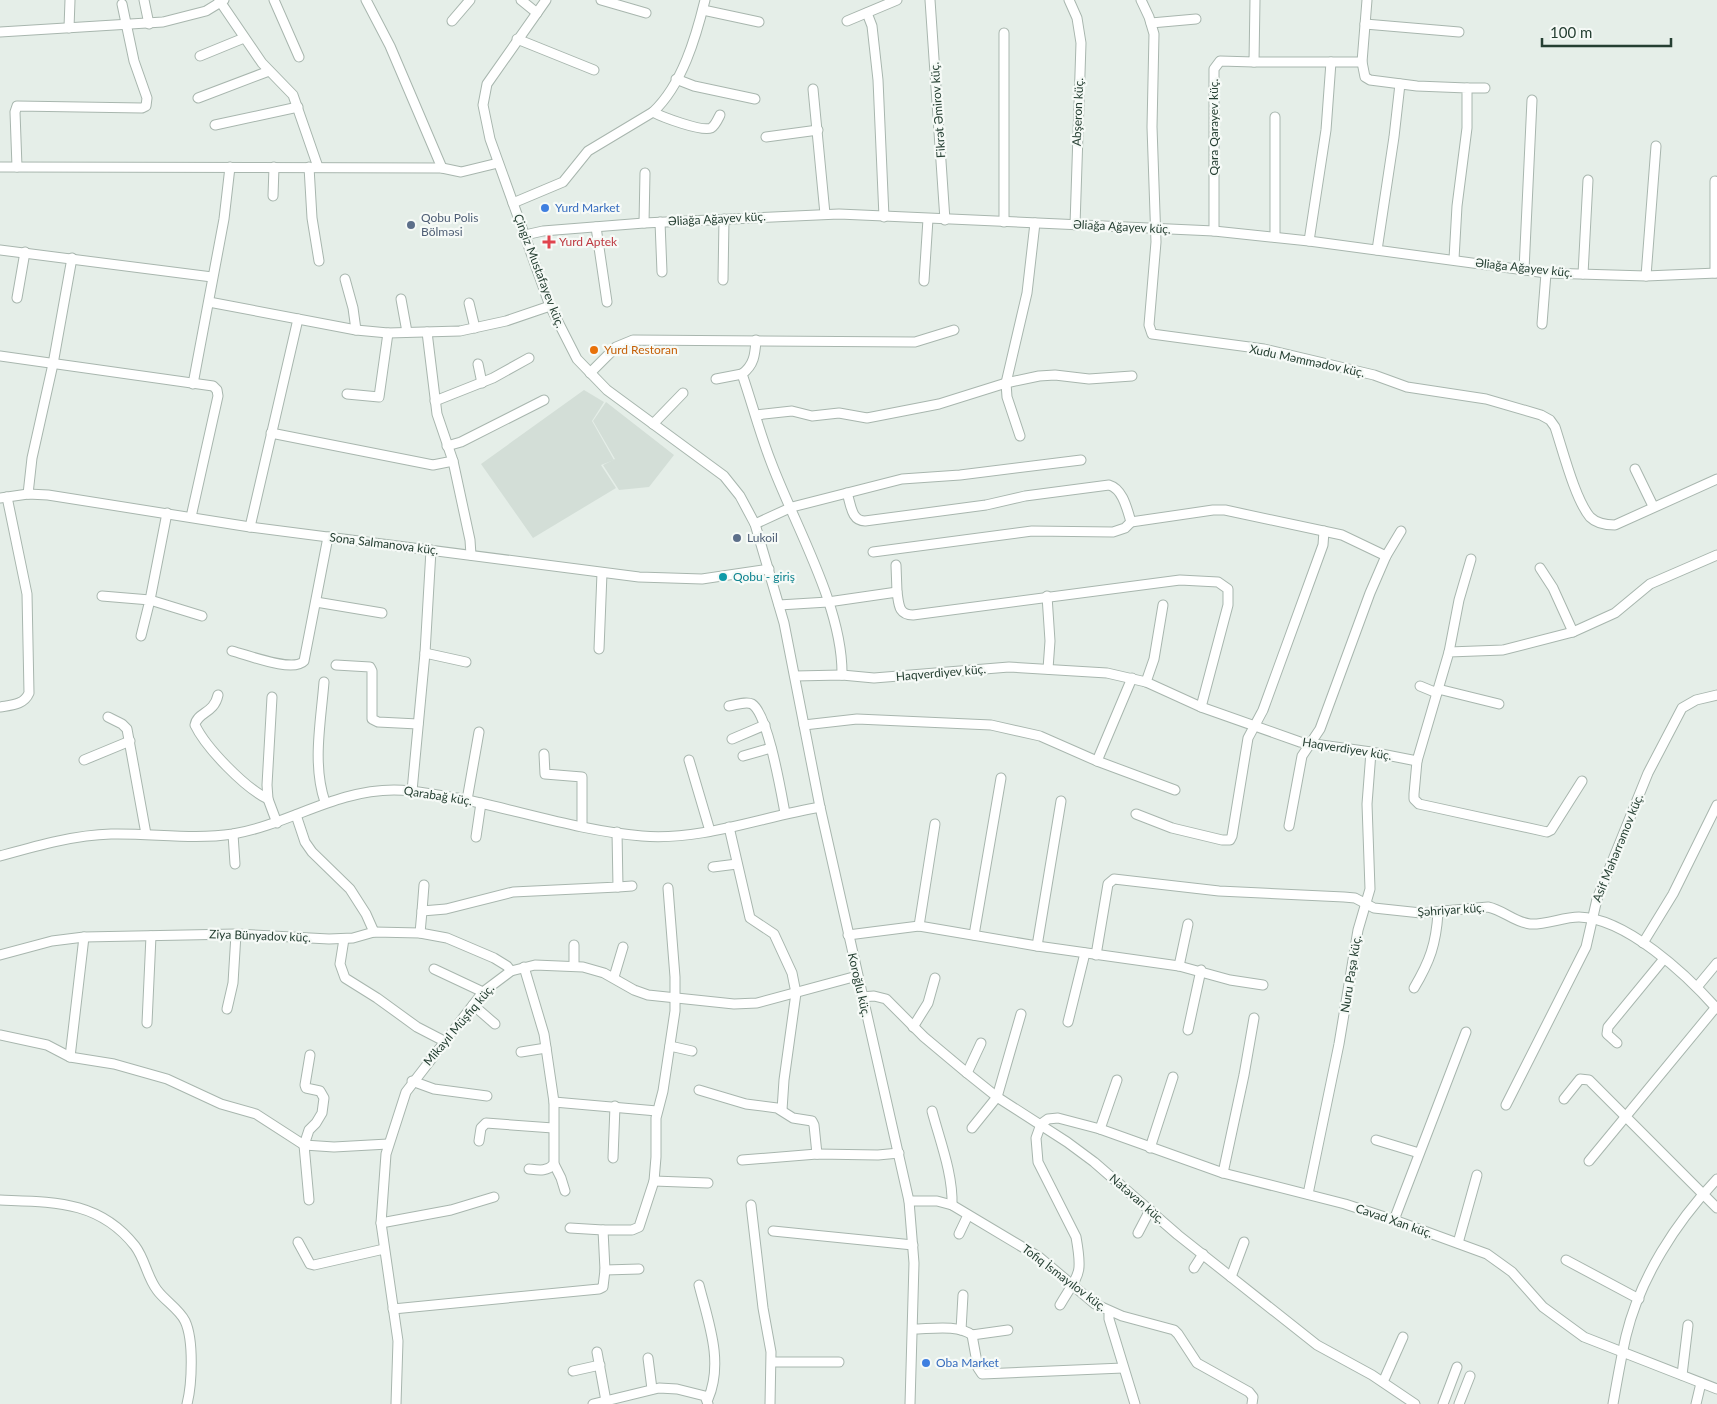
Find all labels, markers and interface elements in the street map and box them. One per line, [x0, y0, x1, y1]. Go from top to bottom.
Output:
scale bar [1542, 15, 1671, 47]
text: 100 m [1550, 23, 1592, 41]
street label: Fikrət Əmirov küç. [927, 61, 948, 158]
street label: Abşeron küç. [1069, 77, 1086, 146]
street label: Qara Qarayev küç. [1206, 78, 1221, 175]
place label: Yurd Market [555, 200, 620, 215]
marker: Yurd Market [539, 202, 551, 214]
street label: Əliağa Ağayev küç. [668, 208, 766, 229]
place label: Qobu Polis Bölməsi [421, 210, 478, 239]
street label: Çingiz Mustafayev küç. [511, 212, 568, 330]
street label: Əliağa Ağayev küç. [1073, 216, 1171, 237]
marker: Qobu Polis Bölməsi [405, 219, 417, 231]
place label: Yurd Aptek [559, 234, 618, 249]
marker: Yurd Aptek [543, 236, 555, 248]
street label: Əliağa Ağayev küç. [1475, 255, 1574, 280]
street label: Xudu Məmmədov küç. [1248, 341, 1366, 380]
place label: Yurd Restoran [604, 342, 678, 357]
marker: Yurd Restoran [588, 344, 600, 356]
street label: Sona Salmanova küç. [329, 529, 440, 558]
place label: Lukoil [747, 530, 778, 545]
marker: Lukoil [731, 532, 743, 544]
place label: Qobu - giriş [733, 569, 795, 584]
marker: Qobu - giriş [717, 571, 729, 583]
street label: Haqverdiyev küç. [895, 661, 987, 684]
street label: Haqverdiyev küç. [1301, 734, 1393, 763]
street label: Qarabağ küç. [403, 783, 473, 808]
street label: Asif Məhərrəmov küç. [1589, 791, 1646, 904]
street label: Şəhriyar küç. [1417, 900, 1485, 919]
street label: Ziya Bünyadov küç. [209, 926, 311, 945]
street label: Nuru Paşa küç. [1337, 934, 1364, 1014]
street label: Koroğlu küç. [845, 951, 874, 1019]
street label: Mikayıl Müşfiq küç. [420, 981, 497, 1068]
street label: Natəvan küç. [1107, 1170, 1168, 1227]
street label: Cavad Xan küç. [1354, 1200, 1435, 1241]
street label: Tofiq İsmayılov küç. [1019, 1241, 1110, 1314]
place label: Oba Market [936, 1355, 1000, 1370]
marker: Oba Market [920, 1357, 932, 1369]

